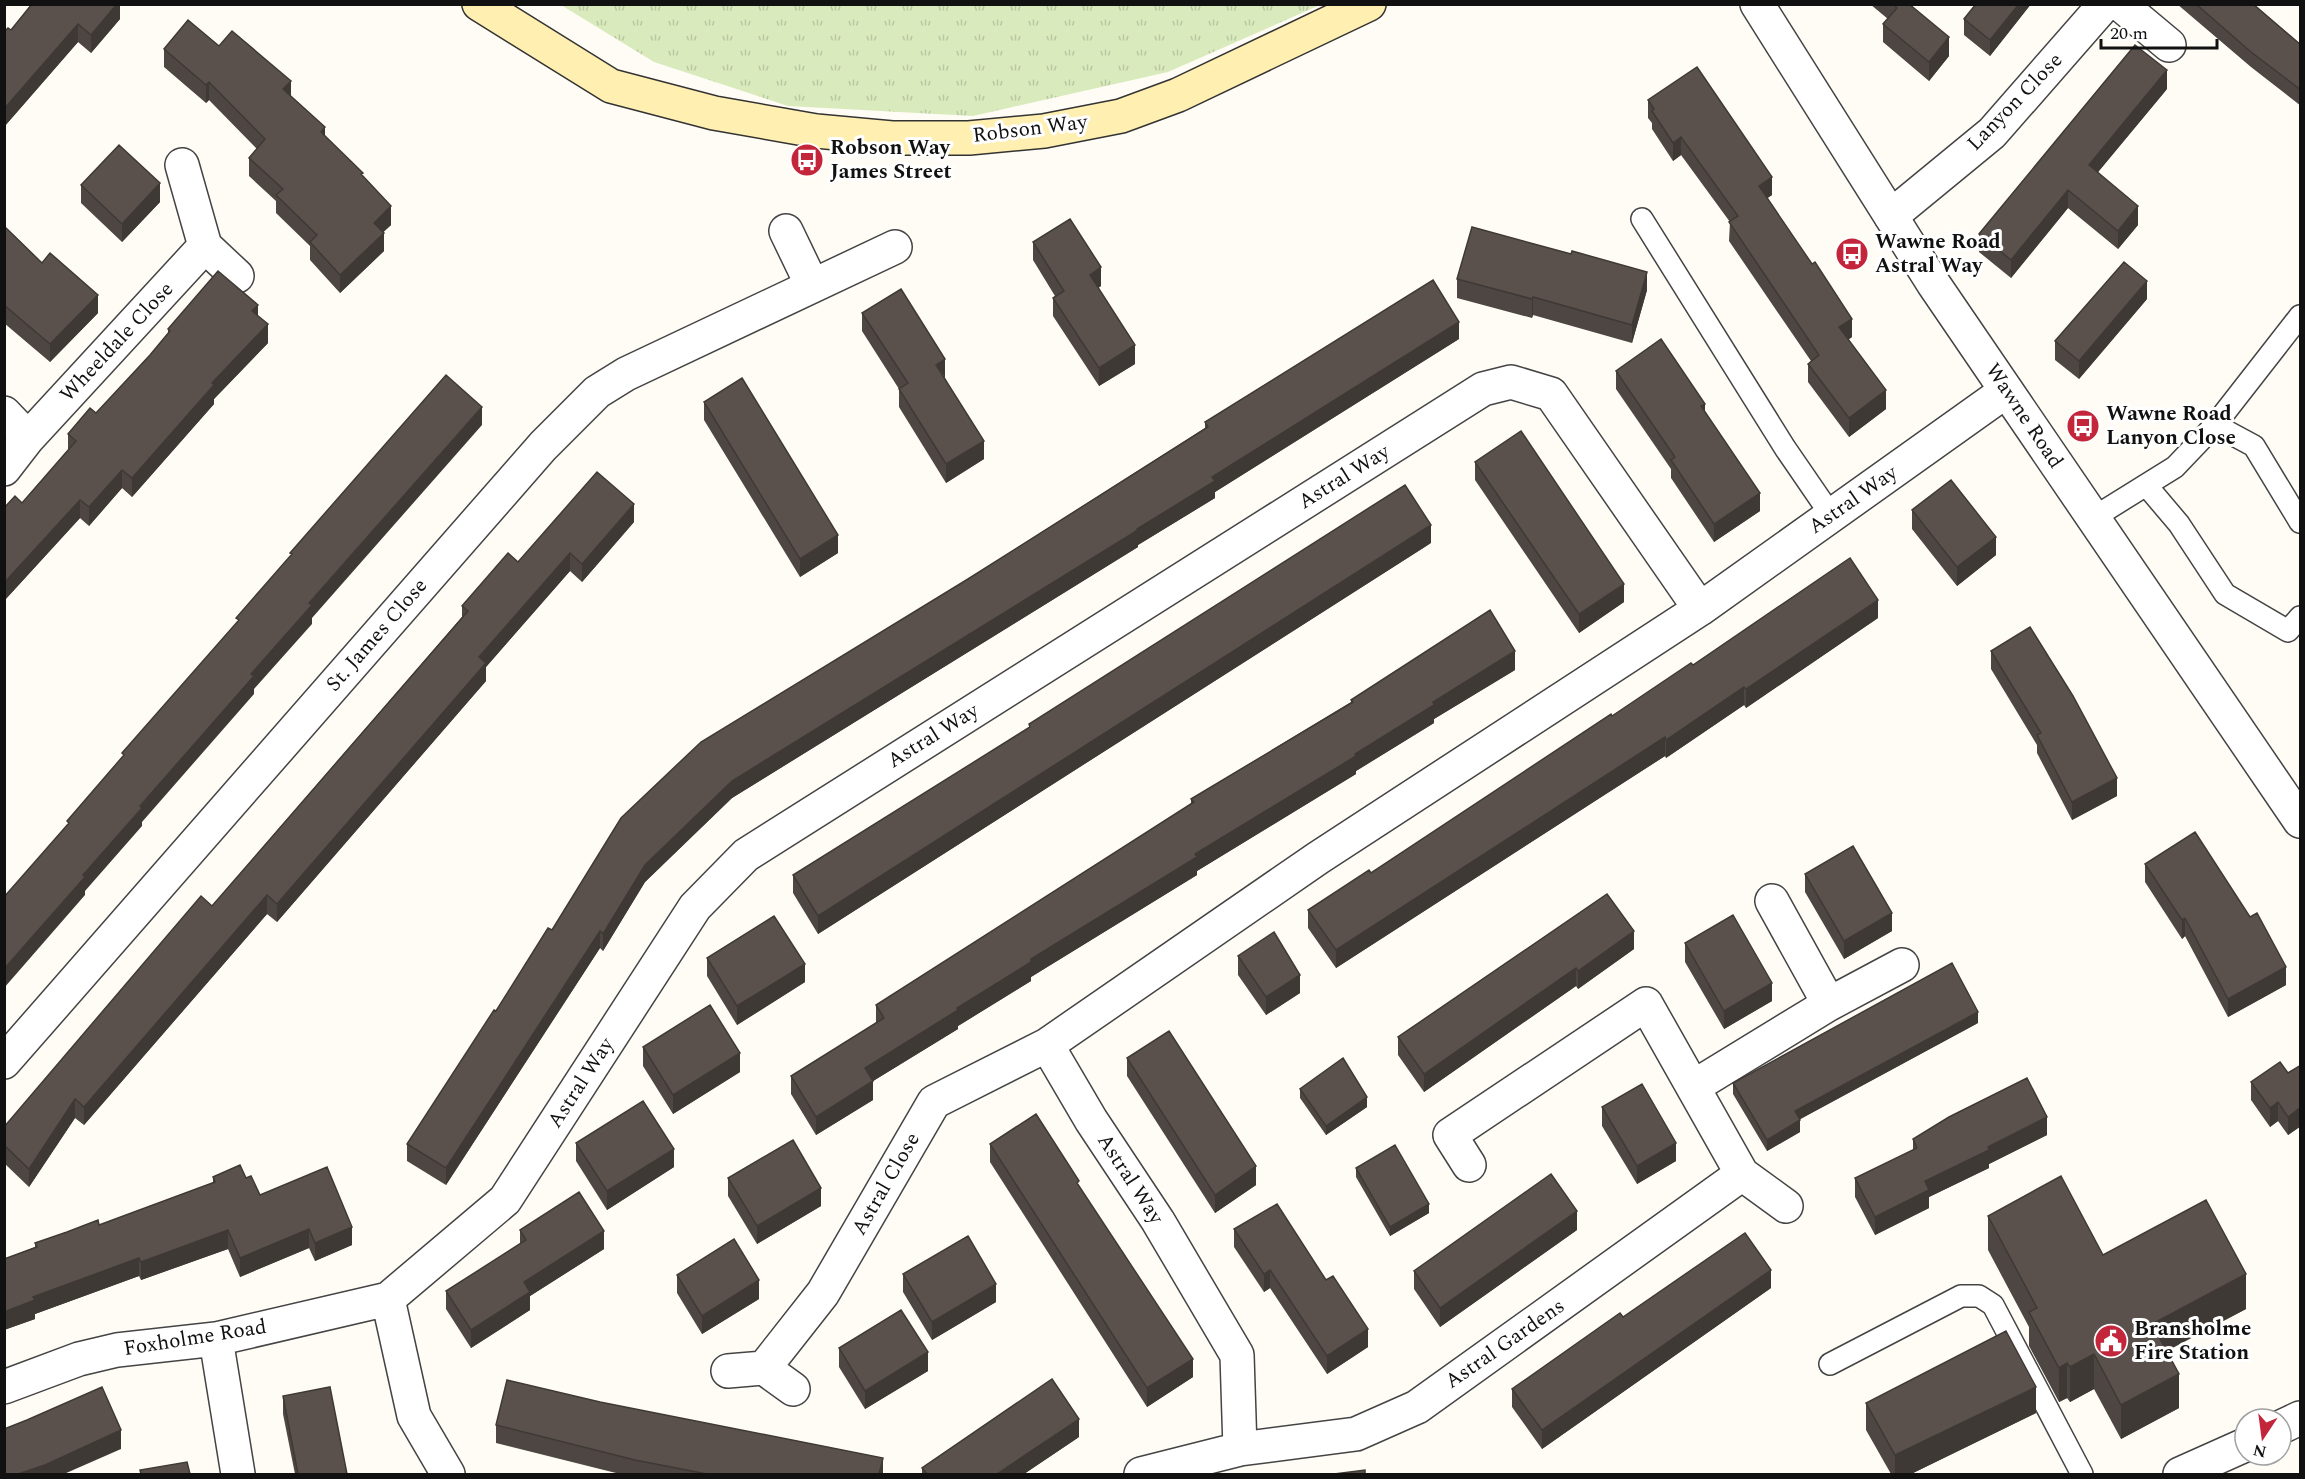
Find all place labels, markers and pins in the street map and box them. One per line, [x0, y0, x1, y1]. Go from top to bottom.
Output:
place label: Robson Way James Street [830, 132, 952, 188]
bus stop icon: Robson Way James Street [789, 142, 825, 178]
place label: Wawne Road Astral Way [1875, 226, 2001, 282]
bus stop icon: Wawne Road Astral Way [1834, 236, 1870, 272]
place label: Wawne Road Lanyon Close [2106, 398, 2236, 454]
bus stop icon: Wawne Road Lanyon Close [2065, 408, 2101, 444]
place label: Bransholme Fire Station [2134, 1313, 2251, 1369]
public building icon: Bransholme Fire Station [2093, 1323, 2129, 1359]

